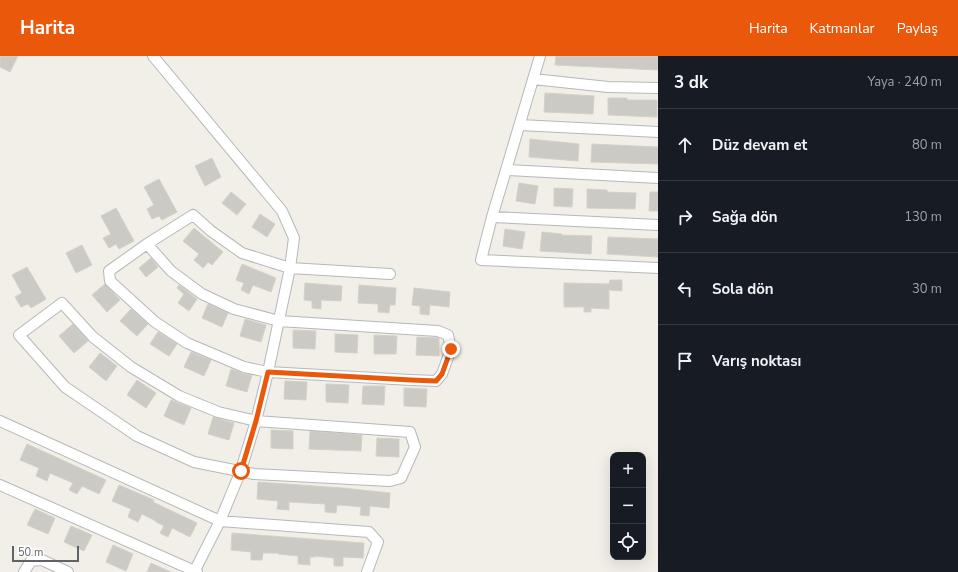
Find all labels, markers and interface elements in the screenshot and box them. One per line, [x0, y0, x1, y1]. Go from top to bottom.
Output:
text: Harita [20, 15, 75, 41]
text: Harita [749, 19, 788, 38]
text: Katmanlar [810, 19, 875, 38]
text: Paylaş [897, 19, 938, 38]
text: 3 dk [674, 71, 708, 94]
text: Yaya · 240 m [867, 73, 942, 91]
icon: ahead [674, 134, 696, 156]
text: Düz devam et [712, 135, 807, 155]
text: 80 m [912, 136, 942, 154]
icon: right [674, 206, 696, 228]
text: Sağa dön [712, 207, 777, 227]
text: 130 m [904, 208, 942, 226]
icon: left [674, 278, 696, 300]
text: Sola dön [712, 279, 774, 299]
text: 30 m [912, 280, 942, 298]
route end [442, 340, 460, 358]
icon: arrive [674, 350, 696, 372]
text: Varış noktası [712, 351, 801, 371]
map controls [610, 452, 646, 560]
button: + [610, 452, 646, 488]
route start [232, 462, 250, 480]
button: − [610, 488, 646, 524]
button: locate [610, 524, 646, 560]
scale bar [12, 544, 79, 563]
text: 50 m [18, 545, 43, 560]

